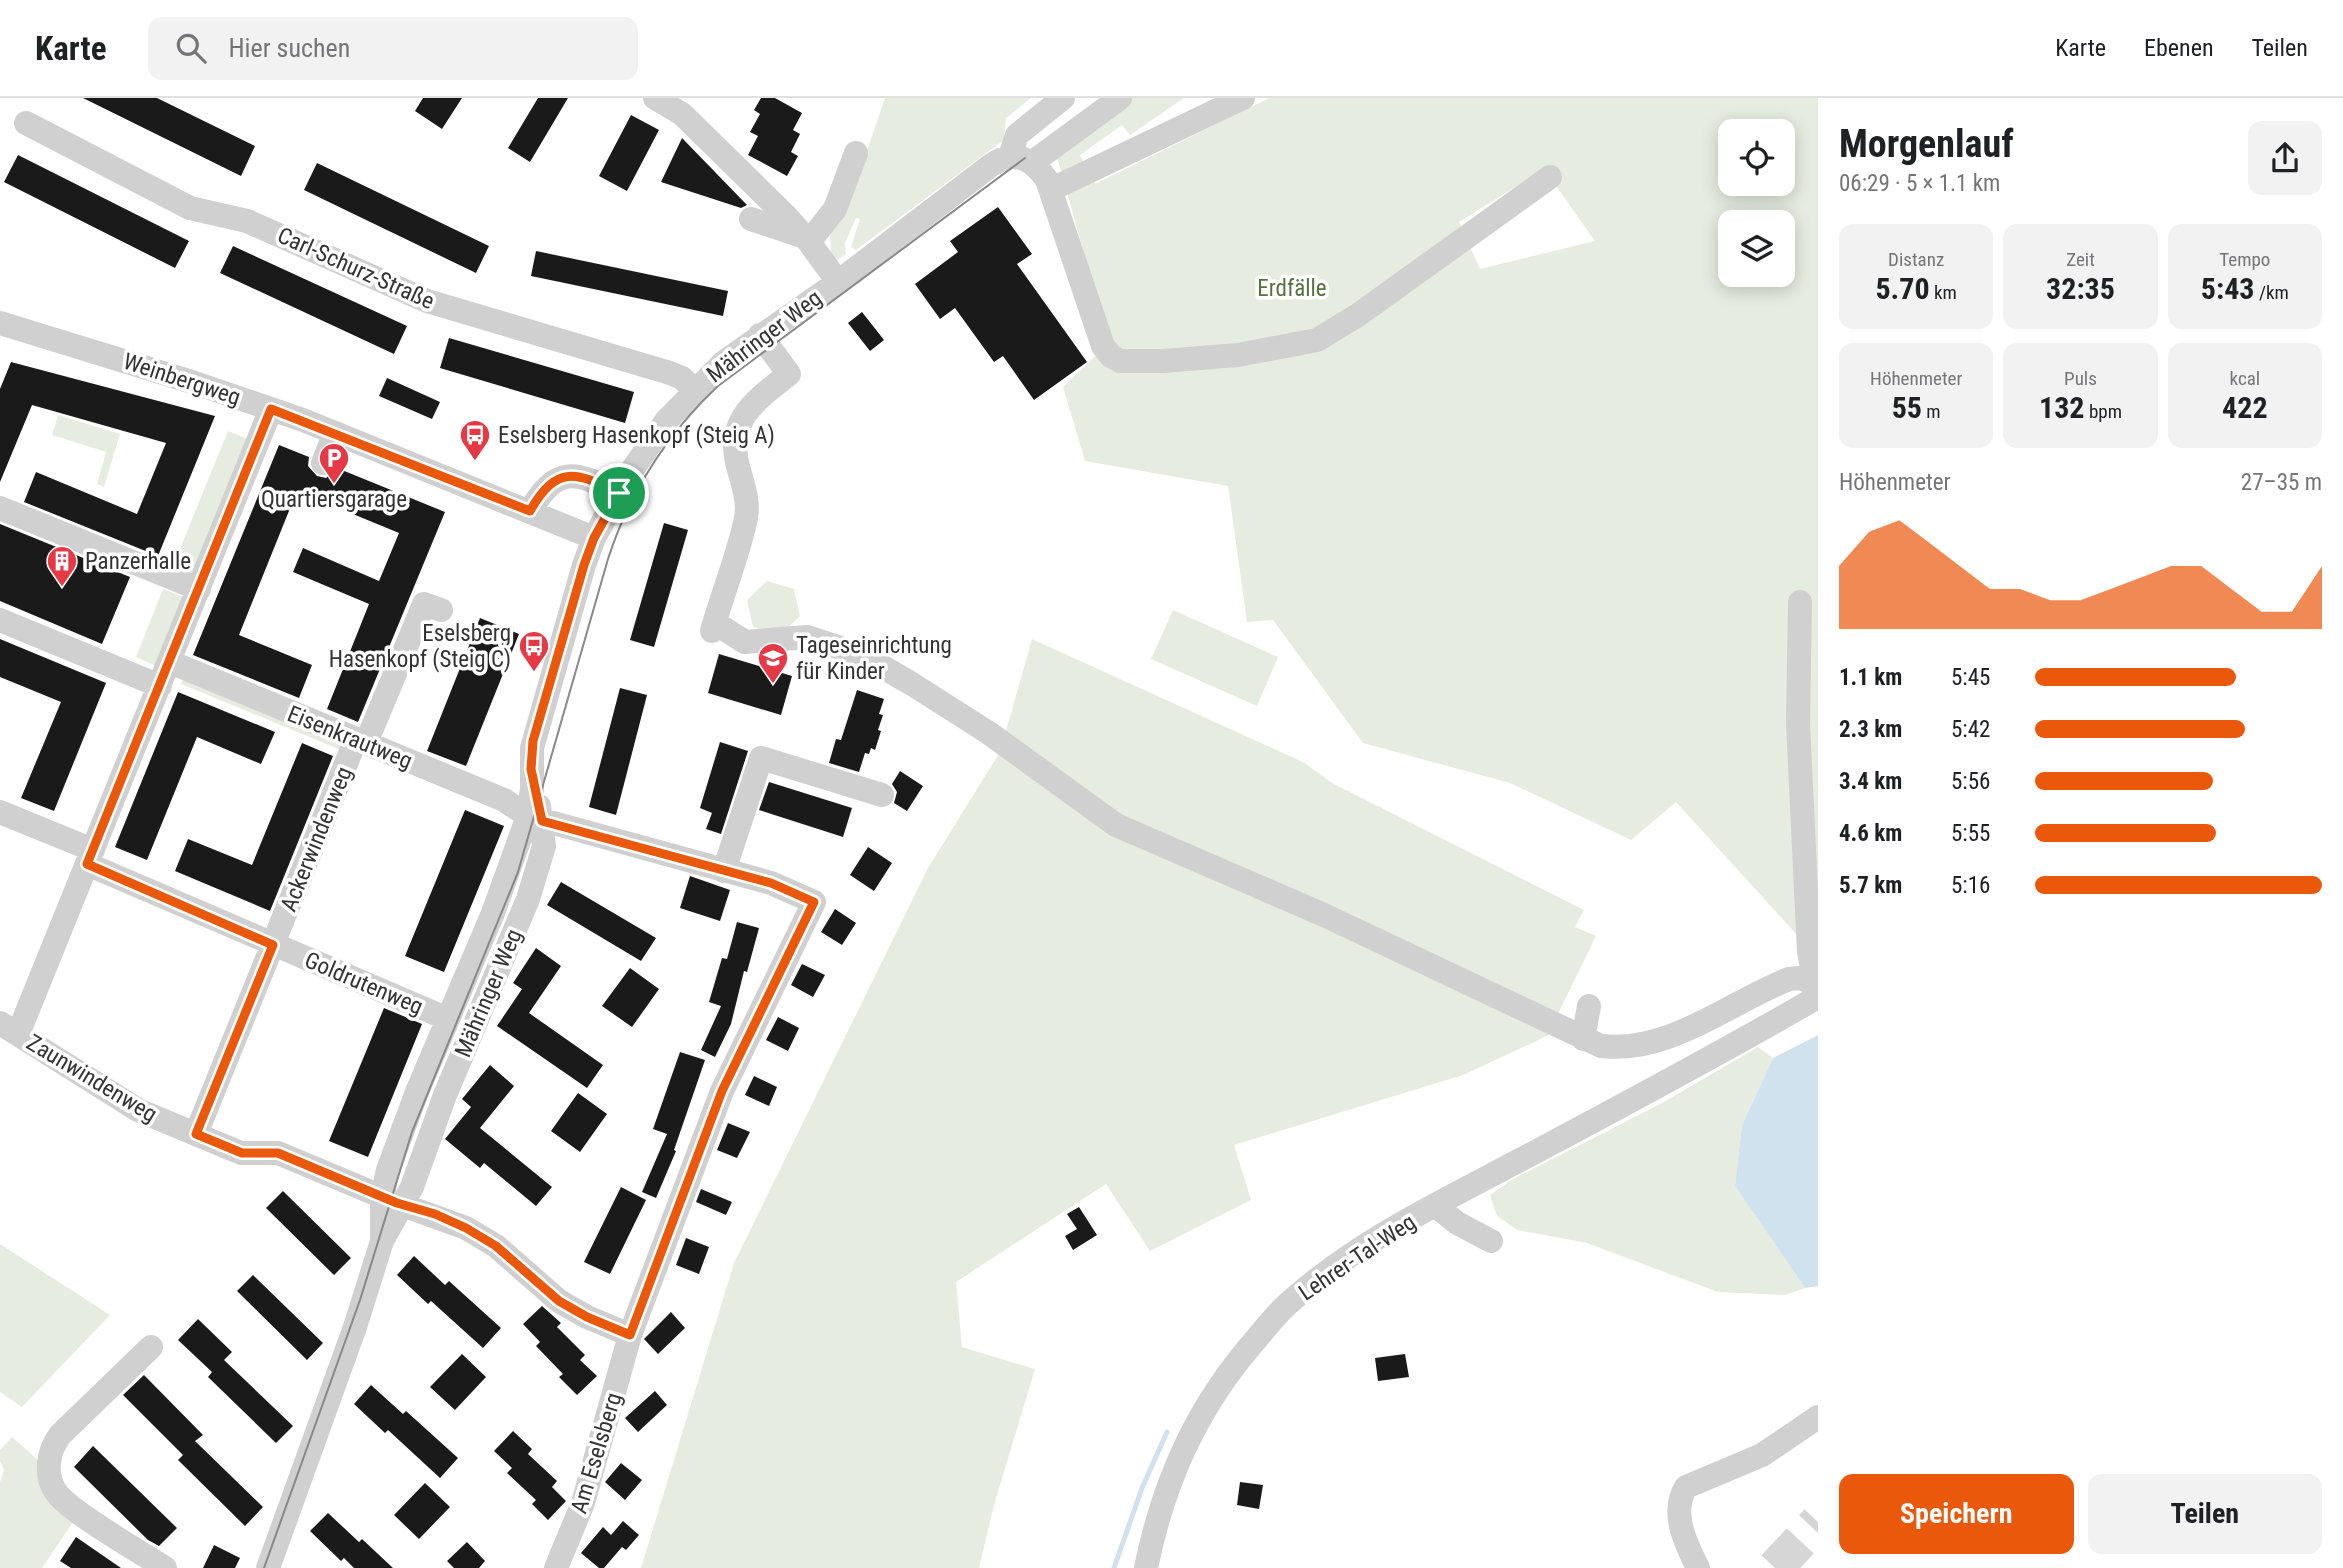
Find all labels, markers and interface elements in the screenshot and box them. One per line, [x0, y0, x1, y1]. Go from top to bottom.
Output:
search box [148, 17, 638, 80]
text: Karte [35, 29, 106, 68]
icon: search [172, 29, 210, 67]
text: Hier suchen [228, 33, 350, 63]
text: Karte [2055, 34, 2106, 62]
text: Ebenen [2144, 34, 2214, 62]
text: Teilen [2252, 34, 2308, 62]
map controls [1718, 119, 1795, 287]
button: locate [1718, 119, 1795, 196]
button: share [2248, 121, 2322, 195]
text: Morgenlauf [1839, 122, 2014, 166]
text: 06:29 · 5 × 1.1 km [1839, 170, 2000, 197]
button: layers [1718, 210, 1795, 287]
street label: Carl-Schurz-Straße [273, 222, 438, 315]
text: Distanz [1888, 248, 1944, 271]
text: Zeit [2066, 248, 2095, 271]
text: Tempo [2219, 248, 2270, 271]
text: 5.70 [1875, 271, 1930, 306]
text: 32:35 [2046, 271, 2115, 306]
text: 5:43 [2201, 271, 2255, 306]
park label: Erdfälle [1257, 275, 1327, 302]
text: km [1930, 281, 1957, 304]
text: /km [2255, 281, 2289, 304]
street label: Mähringer Weg [702, 285, 827, 388]
street label: Weinbergweg [120, 348, 244, 411]
text: Höhenmeter [1870, 367, 1962, 390]
text: Puls [2064, 367, 2097, 390]
text: kcal [2230, 367, 2260, 390]
text: 55 [1892, 390, 1922, 425]
text: 132 [2039, 390, 2085, 425]
text: 422 [2222, 390, 2268, 425]
text: m [1922, 400, 1941, 423]
text: bpm [2085, 400, 2122, 423]
bus stop icon: Eselsberg Hasenkopf (Steig A) [458, 418, 492, 462]
place label: Eselsberg Hasenkopf (Steig A) [498, 422, 775, 449]
parking icon: Quartiersgarage [317, 441, 351, 485]
pin [589, 463, 649, 523]
text: Höhenmeter [1839, 469, 1951, 496]
text: 27–35 m [2241, 469, 2322, 496]
icon: arrive [600, 474, 638, 512]
place label: Quartiersgarage [261, 486, 407, 513]
building icon: Panzerhalle [45, 544, 79, 588]
place label: Panzerhalle [85, 548, 191, 575]
place label: Eselsberg Hasenkopf (Steig C) [329, 620, 511, 673]
bus stop icon: Eselsberg Hasenkopf (Steig C) [517, 629, 551, 673]
place label: Tageseinrichtung für Kinder [796, 632, 952, 685]
school or university icon: Tageseinrichtung für Kinder [756, 641, 790, 685]
text: 1.1 km [1839, 664, 1902, 691]
text: 5:45 [1951, 664, 1990, 691]
street label: Eisenkrautweg [284, 700, 416, 775]
text: 2.3 km [1839, 716, 1902, 743]
text: 5:42 [1951, 716, 1990, 743]
street label: Ackerwindenweg [275, 763, 358, 916]
text: 3.4 km [1839, 768, 1902, 795]
text: 5:56 [1951, 768, 1990, 795]
text: 4.6 km [1839, 820, 1902, 847]
text: 5:55 [1951, 820, 1990, 847]
text: 5.7 km [1839, 872, 1902, 899]
text: 5:16 [1951, 872, 1990, 899]
street label: Mähringer Weg [449, 925, 528, 1061]
street label: Goldrutenweg [301, 946, 427, 1020]
street label: Zaunwindenweg [22, 1029, 162, 1128]
street label: Lehrer-Tal-Weg [1294, 1208, 1421, 1306]
street label: Am Eselsberg [565, 1390, 628, 1517]
button: Speichern [1839, 1474, 2074, 1554]
button: Teilen [2088, 1474, 2322, 1554]

